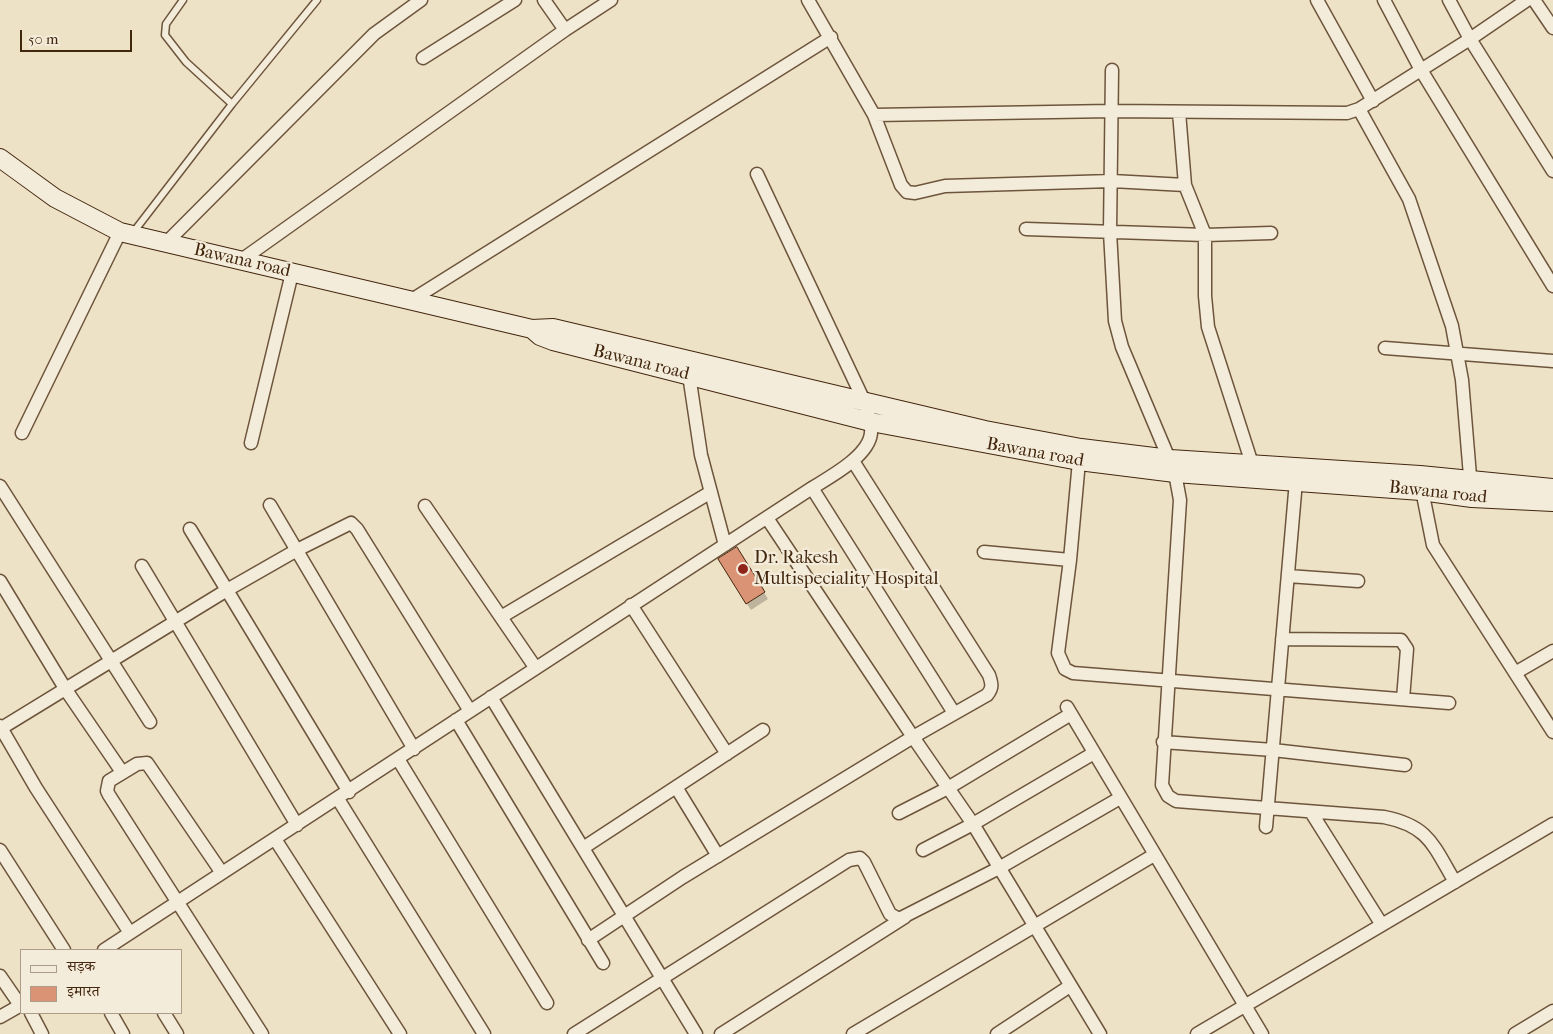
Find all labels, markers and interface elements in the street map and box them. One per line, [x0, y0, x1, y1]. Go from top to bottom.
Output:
scale bar [22, 20, 135, 52]
text: 50 m [28, 30, 58, 48]
street label: Bawana road [192, 239, 292, 283]
street label: Bawana road [591, 341, 691, 385]
street label: Bawana road [985, 434, 1085, 472]
street label: Bawana road [1388, 477, 1488, 509]
place label: Dr. Rakesh Multispeciality Hospital [754, 548, 938, 590]
marker: Dr. Rakesh Multispeciality Hospital [736, 562, 750, 576]
legend [20, 949, 182, 1014]
text: सड़क [67, 957, 95, 975]
text: इमारत [67, 982, 100, 1000]

